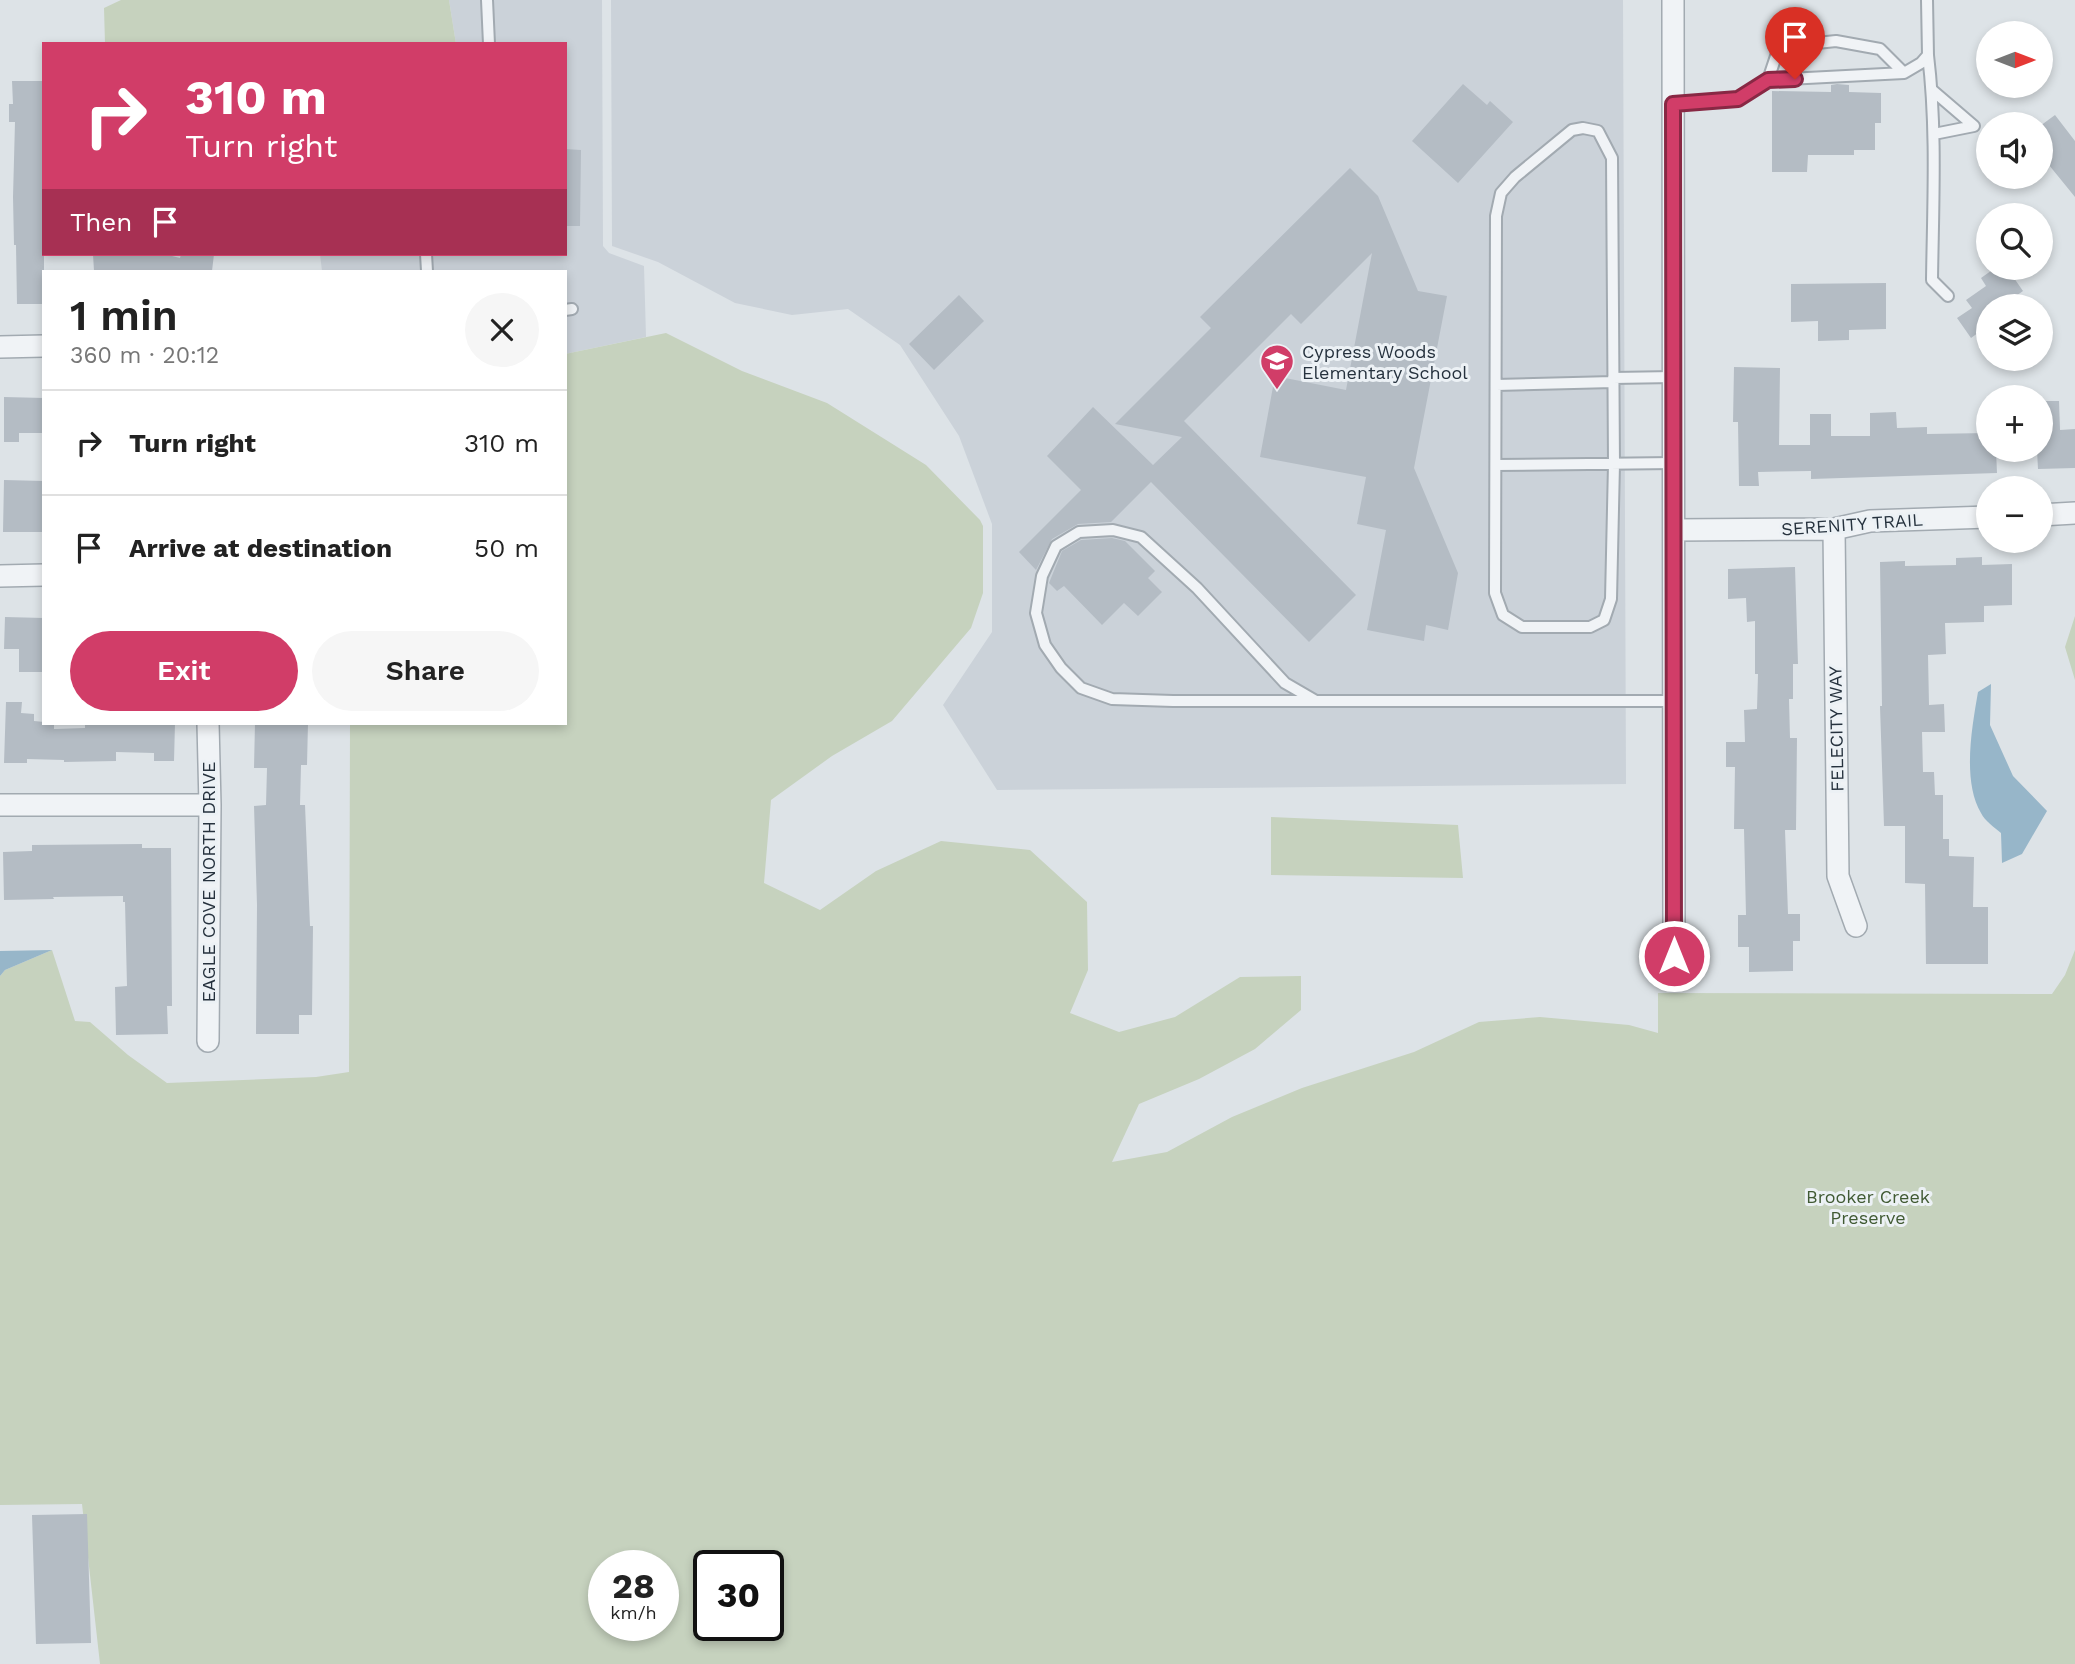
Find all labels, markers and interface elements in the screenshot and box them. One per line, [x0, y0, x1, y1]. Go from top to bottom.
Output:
pin [1765, 7, 1825, 79]
icon: arrive [1776, 18, 1814, 56]
north arrow [1976, 21, 2053, 98]
map controls [1976, 21, 2053, 553]
text: 310 m [185, 68, 327, 126]
icon: right [70, 70, 161, 161]
button: sound [1976, 112, 2053, 189]
text: Turn right [185, 127, 337, 165]
icon: arrive [146, 203, 184, 241]
button: search [1976, 203, 2053, 280]
text: Then [70, 207, 132, 237]
text: 1 min [70, 291, 178, 340]
button: close [465, 293, 539, 367]
button: layers [1976, 294, 2053, 371]
place label: Cypress Woods Elementary School [1302, 341, 1468, 383]
text: 360 m · 20:12 [70, 342, 219, 369]
school or university icon: Cypress Woods Elementary School [1258, 342, 1296, 391]
button: + [1976, 385, 2053, 462]
icon: right [70, 424, 108, 462]
text: Turn right [129, 428, 256, 458]
text: 310 m [464, 428, 539, 458]
button: − [1976, 476, 2053, 553]
street label: SERENITY TRAIL [1780, 509, 1924, 539]
icon: arrive [70, 529, 108, 567]
text: Arrive at destination [129, 533, 392, 563]
text: 50 m [474, 533, 539, 563]
button: Exit [70, 631, 298, 711]
button: Share [312, 631, 539, 711]
street label: FELECITY WAY [1824, 665, 1848, 792]
street label: EAGLE COVE NORTH DRIVE [198, 761, 219, 1003]
position arrow [1637, 919, 1711, 993]
park label: Brooker Creek Preserve [1806, 1186, 1930, 1228]
speed limit sign: 30 [693, 1550, 784, 1641]
text: 28 [612, 1565, 655, 1607]
text: km/h [610, 1602, 657, 1623]

